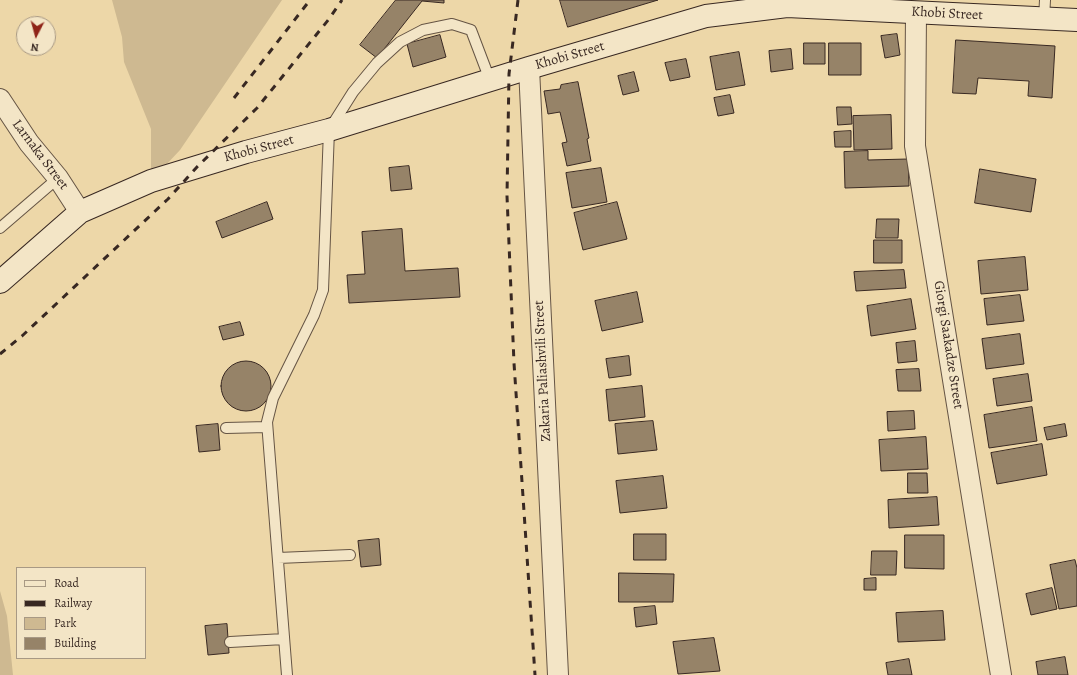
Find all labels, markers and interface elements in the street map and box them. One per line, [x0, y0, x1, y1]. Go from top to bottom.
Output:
street label: Khobi Street [911, 4, 983, 24]
north arrow [16, 16, 56, 56]
street label: Khobi Street [533, 38, 607, 74]
text: N [30, 40, 40, 55]
street label: Larnaka Street [8, 117, 72, 193]
street label: Khobi Street [222, 132, 296, 166]
street label: Giorgi Saakadze Street [930, 280, 966, 410]
street label: Zakaria Paliashvili Street [531, 300, 555, 442]
legend [16, 567, 146, 659]
text: Road [54, 575, 79, 591]
text: Railway [54, 595, 92, 611]
text: Park [54, 615, 77, 631]
text: Building [54, 635, 96, 651]

